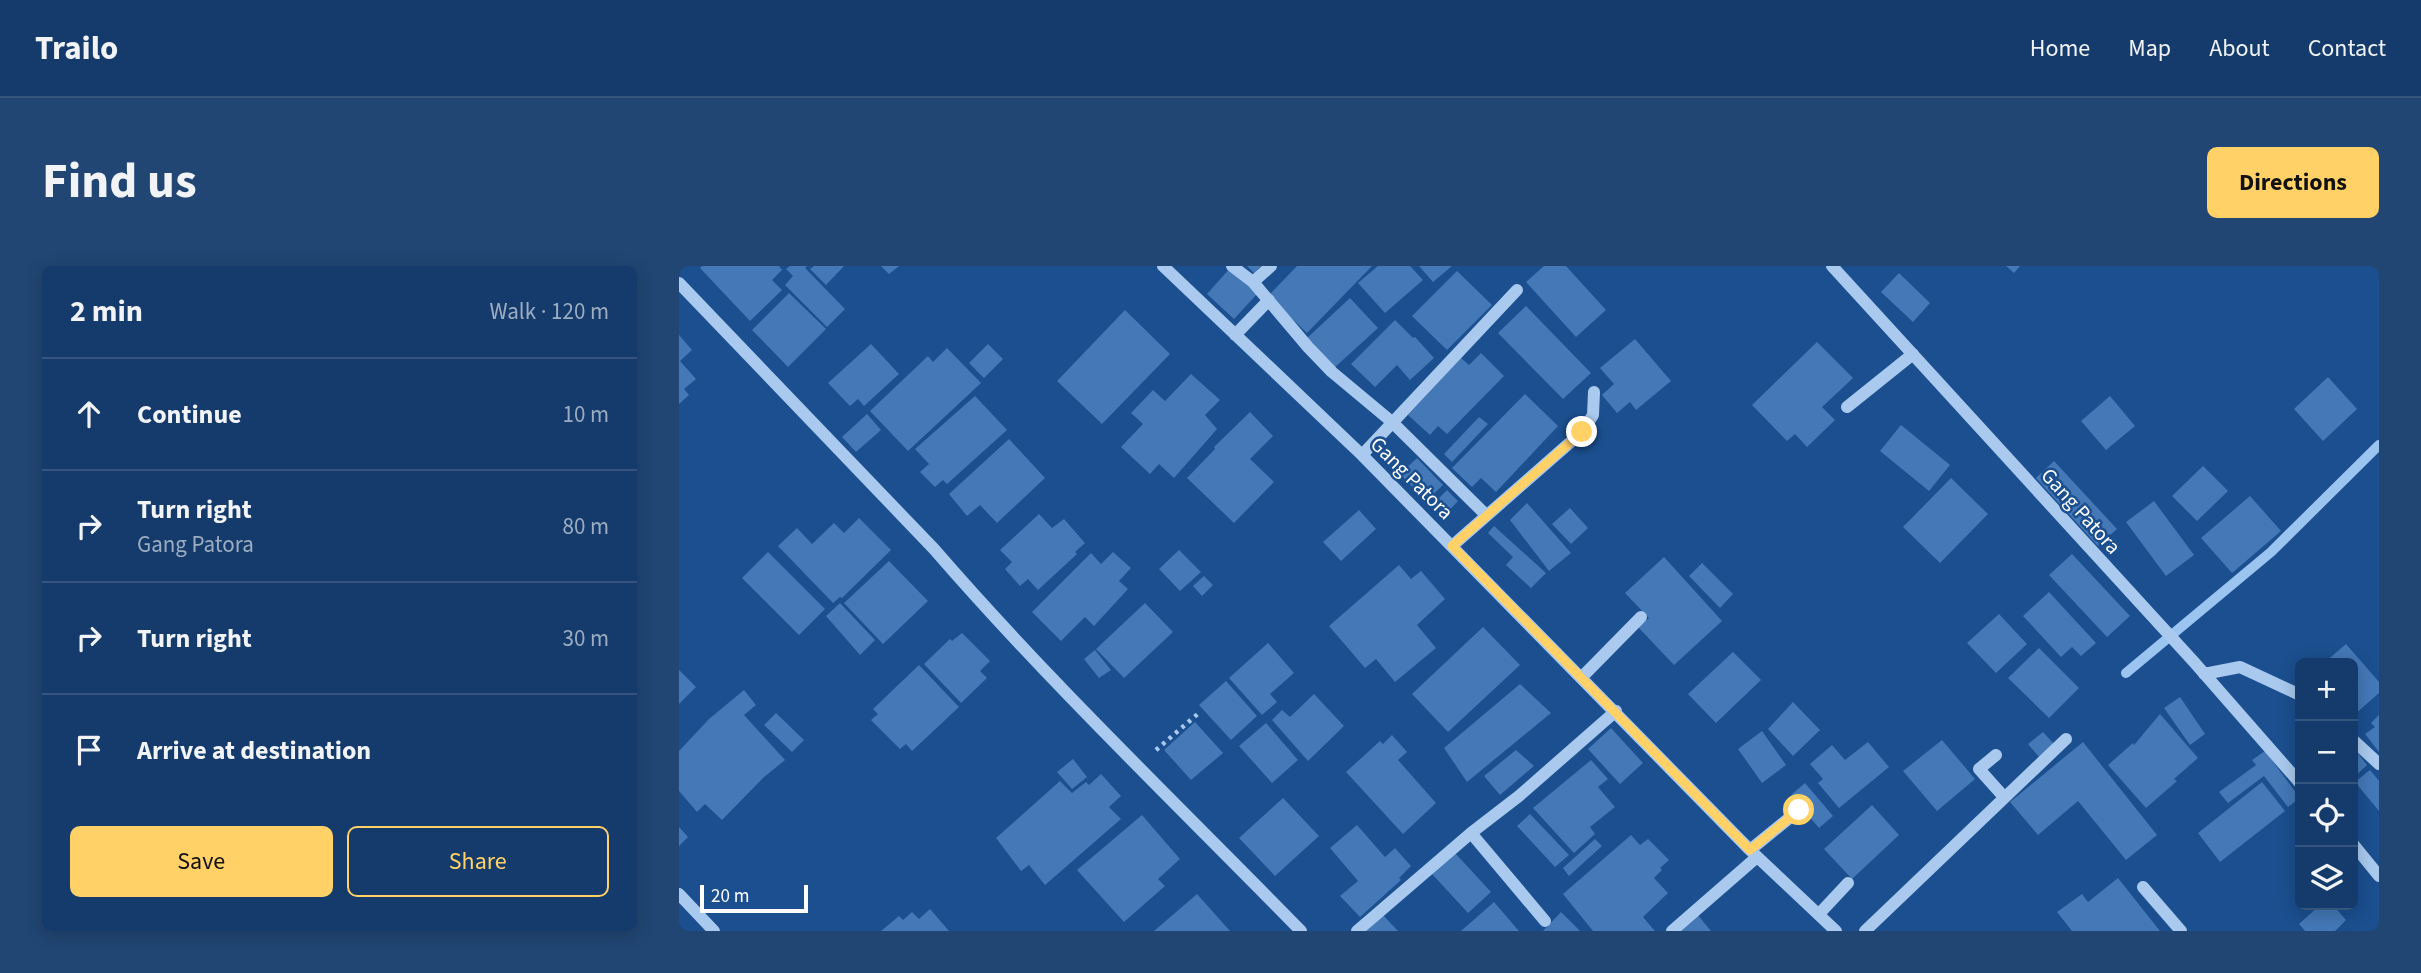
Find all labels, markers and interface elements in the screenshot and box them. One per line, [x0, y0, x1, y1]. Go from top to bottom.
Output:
text: Trailo [35, 25, 118, 72]
text: Home [2030, 31, 2090, 66]
text: Map [2128, 31, 2171, 66]
text: About [2209, 31, 2270, 66]
text: Contact [2308, 31, 2386, 66]
text: Find us [42, 147, 197, 217]
button: Directions [2207, 147, 2379, 218]
text: 2 min [70, 290, 143, 333]
text: Walk · 120 m [490, 295, 609, 328]
icon: ahead [70, 395, 108, 433]
text: Continue [137, 396, 242, 433]
text: 10 m [562, 398, 609, 431]
route end [1566, 416, 1597, 447]
street label: Gang Patora [1364, 430, 1460, 526]
street label: Gang Patora [2034, 461, 2128, 561]
text: Turn right [137, 491, 252, 528]
icon: right [70, 507, 108, 545]
text: 80 m [562, 510, 609, 543]
text: Gang Patora [137, 528, 254, 561]
icon: right [70, 619, 108, 657]
text: Turn right [137, 620, 252, 657]
text: 30 m [562, 622, 609, 655]
map controls [2295, 658, 2358, 910]
button: + [2295, 658, 2358, 721]
button: − [2295, 721, 2358, 784]
icon: arrive [70, 731, 108, 769]
text: Arrive at destination [137, 732, 371, 769]
button: locate [2295, 784, 2358, 847]
route start [1783, 794, 1814, 825]
button: Save [70, 826, 333, 897]
button: Share [347, 826, 609, 897]
button: layers [2295, 847, 2358, 910]
scale bar [700, 882, 809, 914]
text: 20 m [711, 883, 749, 910]

